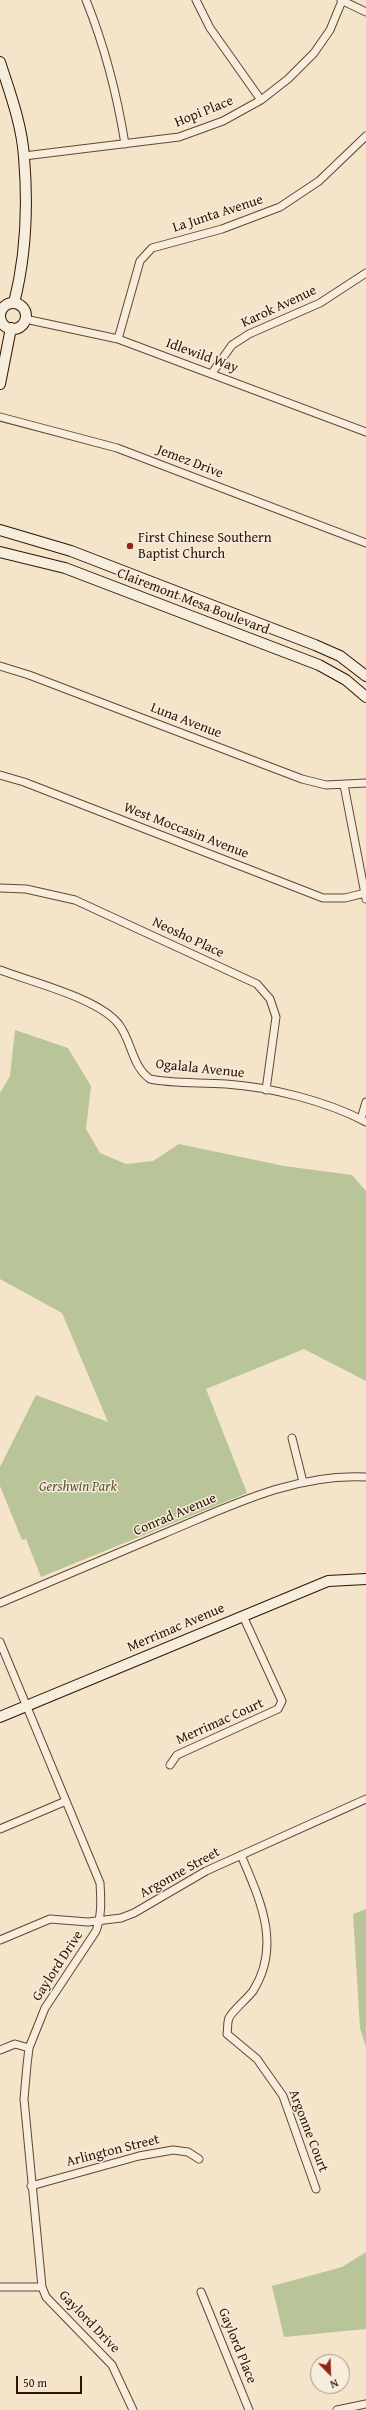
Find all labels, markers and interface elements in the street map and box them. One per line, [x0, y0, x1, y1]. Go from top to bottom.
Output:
street label: Hopi Place [172, 93, 236, 131]
street label: La Junta Avenue [171, 191, 265, 237]
street label: Karok Avenue [239, 282, 319, 332]
street label: Idlewild Way [164, 335, 240, 377]
street label: Jemez Drive [154, 442, 226, 482]
place label: First Chinese Southern Baptist Church [138, 530, 272, 562]
marker: First Chinese Southern Baptist Church [125, 541, 135, 551]
street label: Clairemont Mesa Boulevard [115, 565, 271, 639]
street label: Luna Avenue [148, 700, 224, 742]
street label: West Moccasin Avenue [121, 799, 251, 863]
street label: Neosho Place [149, 914, 227, 962]
street label: Ogalala Avenue [155, 1056, 245, 1082]
park label: Gershwin Park [39, 1479, 117, 1495]
street label: Conrad Avenue [131, 1490, 219, 1540]
street label: Merrimac Avenue [125, 1600, 227, 1656]
street label: Merrimac Court [174, 1695, 266, 1749]
street label: Argonne Street [137, 1844, 223, 1902]
street label: Gaylord Drive [29, 1928, 87, 2004]
street label: Argonne Court [285, 2087, 331, 2175]
street label: Arlington Street [65, 2131, 161, 2171]
street label: Gaylord Drive [55, 2287, 123, 2357]
street label: Gaylord Place [214, 2306, 260, 2386]
north arrow [310, 2354, 350, 2394]
scale bar [18, 2368, 84, 2394]
text: 50 m [23, 2374, 47, 2391]
text: N [328, 2375, 341, 2393]

